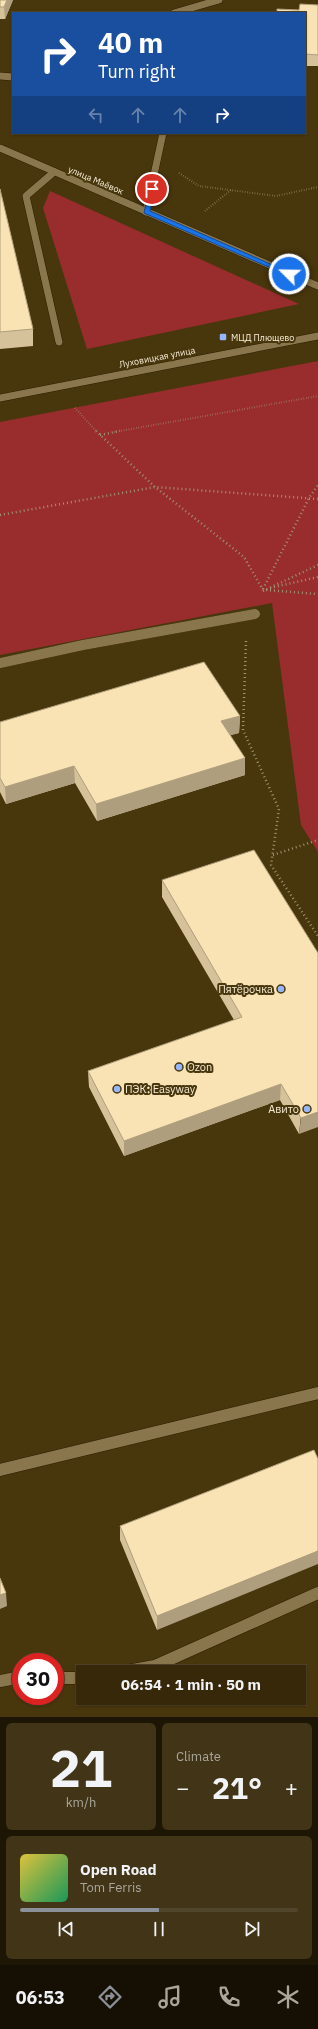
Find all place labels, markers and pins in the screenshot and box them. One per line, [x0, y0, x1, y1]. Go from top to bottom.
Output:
pin [135, 172, 169, 206]
marker: МЦД Плющево [218, 332, 228, 342]
place label: МЦД Плющево [231, 332, 294, 343]
place label: Пятёрочка [218, 982, 273, 996]
marker: Пятёрочка [276, 984, 286, 994]
place label: Ozon [187, 1060, 212, 1074]
marker: Ozon [174, 1062, 184, 1072]
place label: ПЭК: Easyway [125, 1082, 196, 1096]
marker: ПЭК: Easyway [112, 1084, 122, 1094]
place label: Авито [268, 1102, 299, 1116]
marker: Авито [302, 1104, 312, 1114]

